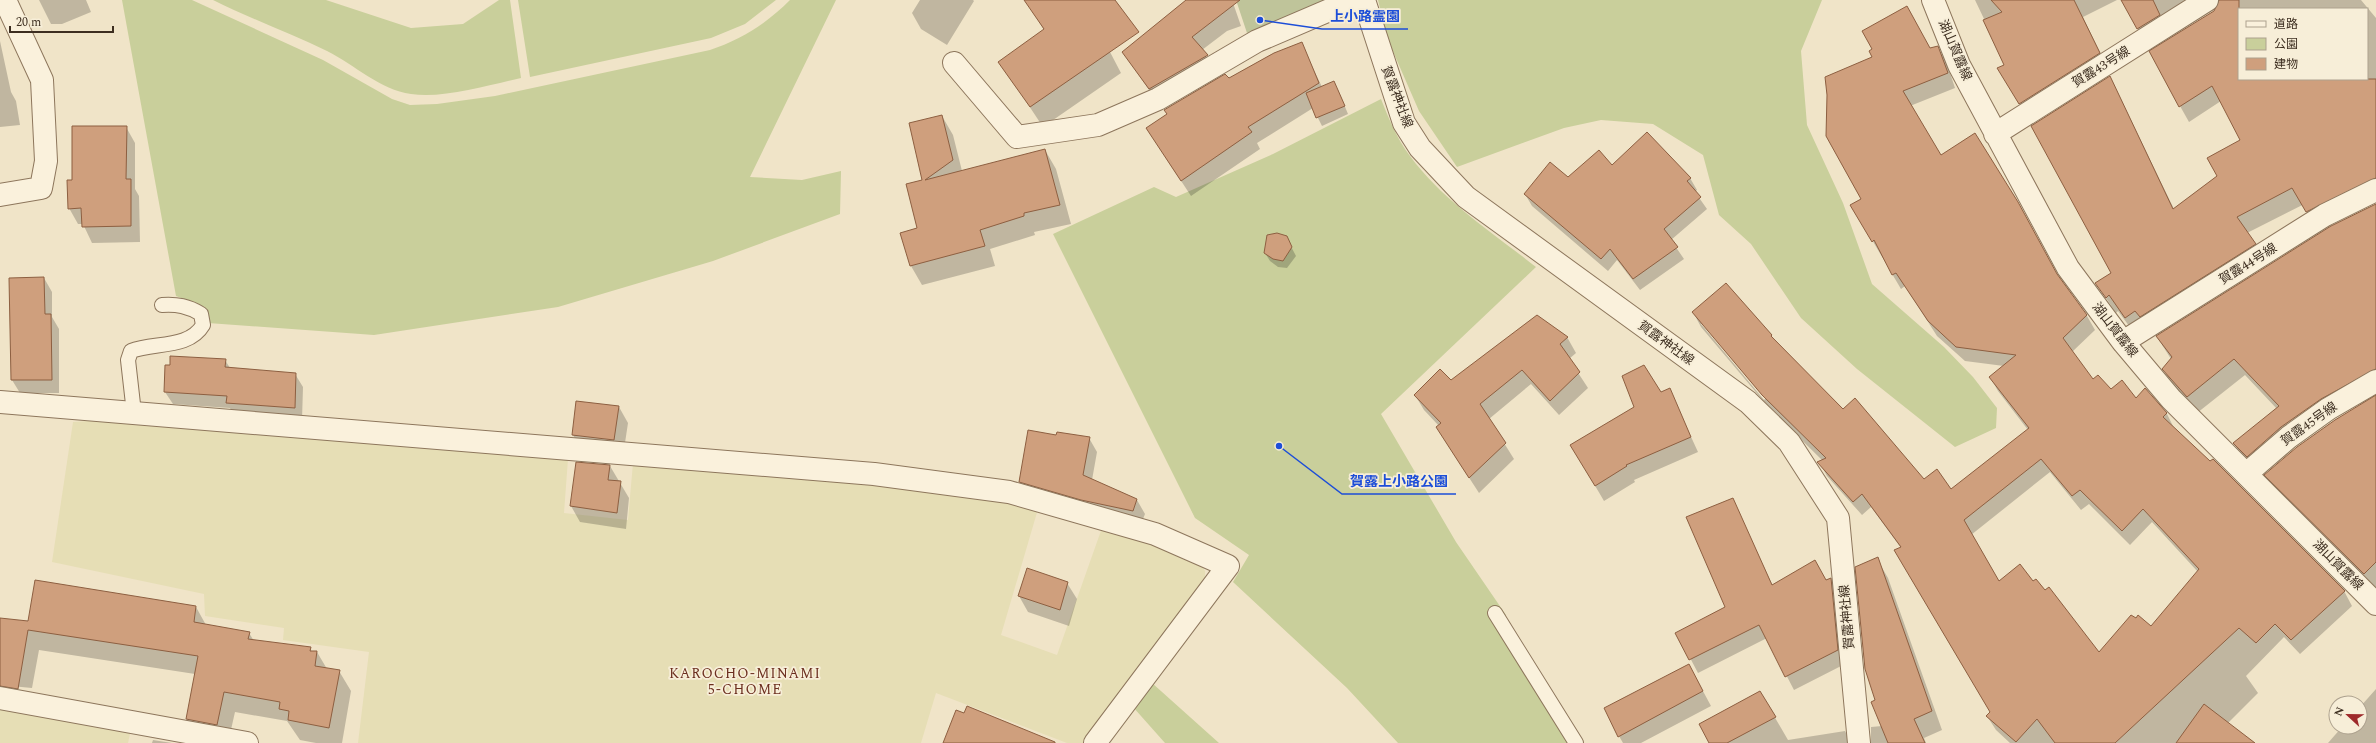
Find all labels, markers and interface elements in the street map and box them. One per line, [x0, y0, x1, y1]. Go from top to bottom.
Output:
callout: 上小路霊園 [1322, 3, 1408, 29]
text: 上小路霊園 [1330, 6, 1400, 27]
scale bar [10, 8, 113, 34]
legend [2238, 8, 2368, 80]
text: 20 m [16, 13, 41, 32]
text: 道路 [2274, 15, 2298, 34]
street label: 湖山賀露線 [1933, 16, 1977, 84]
text: 公園 [2274, 35, 2298, 54]
street label: 賀露43号線 [2068, 41, 2134, 93]
text: 建物 [2274, 55, 2298, 74]
street label: 賀露神社線 [1376, 63, 1418, 131]
street label: 賀露44号線 [2215, 238, 2281, 290]
street label: 湖山賀露線 [2087, 298, 2143, 362]
street label: 賀露神社線 [1634, 316, 1698, 370]
street label: 賀露45号線 [2277, 397, 2341, 451]
callout: 賀露上小路公園 [1342, 468, 1456, 494]
text: 賀露上小路公園 [1350, 471, 1448, 492]
street label: 湖山賀露線 [2308, 535, 2368, 595]
street label: 賀露神社線 [1834, 584, 1860, 650]
district label: KAROCHO-MINAMI 5-CHOME [669, 663, 821, 700]
north arrow [2328, 695, 2368, 735]
text: N [2330, 704, 2349, 719]

